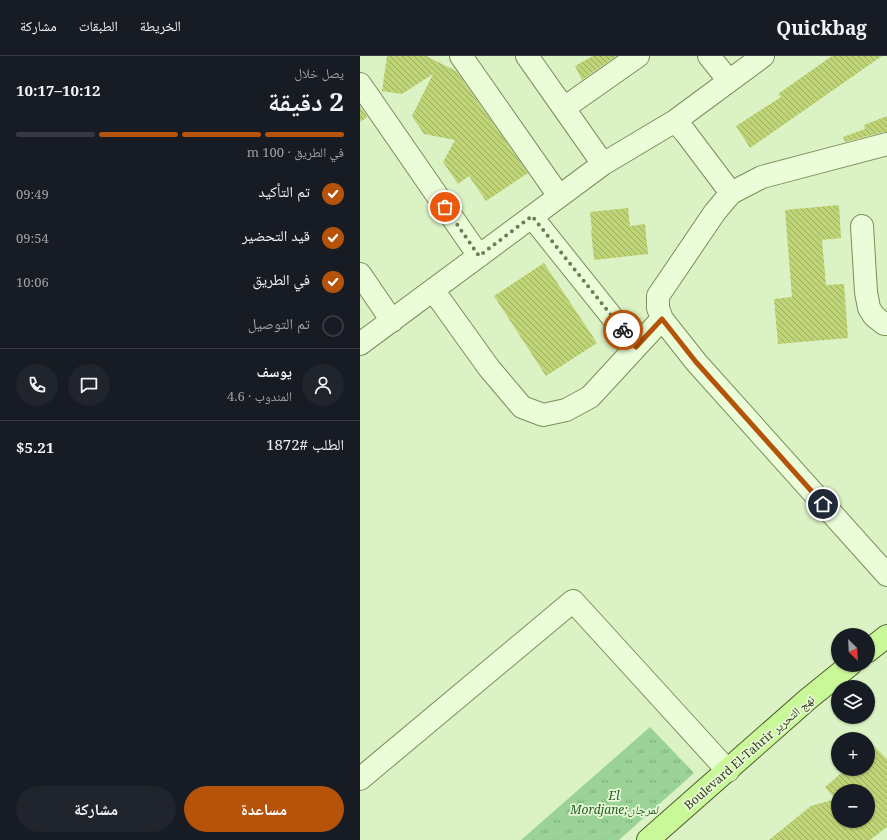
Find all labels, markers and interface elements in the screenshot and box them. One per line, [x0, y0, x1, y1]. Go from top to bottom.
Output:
text: Quickbag [776, 15, 867, 41]
text: مشاركة [20, 16, 57, 35]
text: الطبقات [79, 16, 118, 35]
text: الخريطة [140, 16, 181, 35]
text: يصل خلال [294, 64, 344, 82]
text: 10:12–10:17 [16, 80, 100, 100]
text: 2 دقيقة [268, 83, 344, 119]
text: في الطريق · 100 m [247, 143, 344, 161]
text: تم التأكيد [258, 181, 310, 201]
icon: check [322, 183, 344, 205]
text: 09:49 [16, 185, 49, 203]
pin [428, 190, 462, 224]
icon: bag [434, 196, 456, 218]
text: قيد التحضير [242, 225, 310, 245]
icon: check [322, 227, 344, 249]
text: 09:54 [16, 229, 49, 247]
text: في الطريق [252, 269, 310, 289]
icon: check [322, 271, 344, 293]
text: 10:06 [16, 273, 49, 291]
courier [603, 310, 643, 350]
text: تم التوصيل [248, 313, 310, 333]
icon: bike [612, 319, 634, 341]
text: يوسف [257, 361, 292, 381]
button: phone [16, 364, 58, 406]
button: chat [68, 364, 110, 406]
button: person [302, 364, 344, 406]
text: المندوب · 4.6 [227, 387, 292, 405]
text: الطلب #1872 [266, 434, 344, 454]
text: $5.21 [16, 437, 54, 457]
pin [806, 487, 840, 521]
icon: home [812, 493, 834, 515]
north arrow [831, 628, 875, 672]
map controls [831, 628, 875, 828]
button: layers [831, 680, 875, 724]
street label: Boulevard El-Tahrir نهج التحرير [680, 691, 818, 813]
button: + [831, 732, 875, 776]
button: − [831, 784, 875, 828]
button: مشاركة [16, 786, 176, 832]
button: مساعدة [184, 786, 344, 832]
park label: El Mordjane;لمرجان [569, 787, 659, 818]

